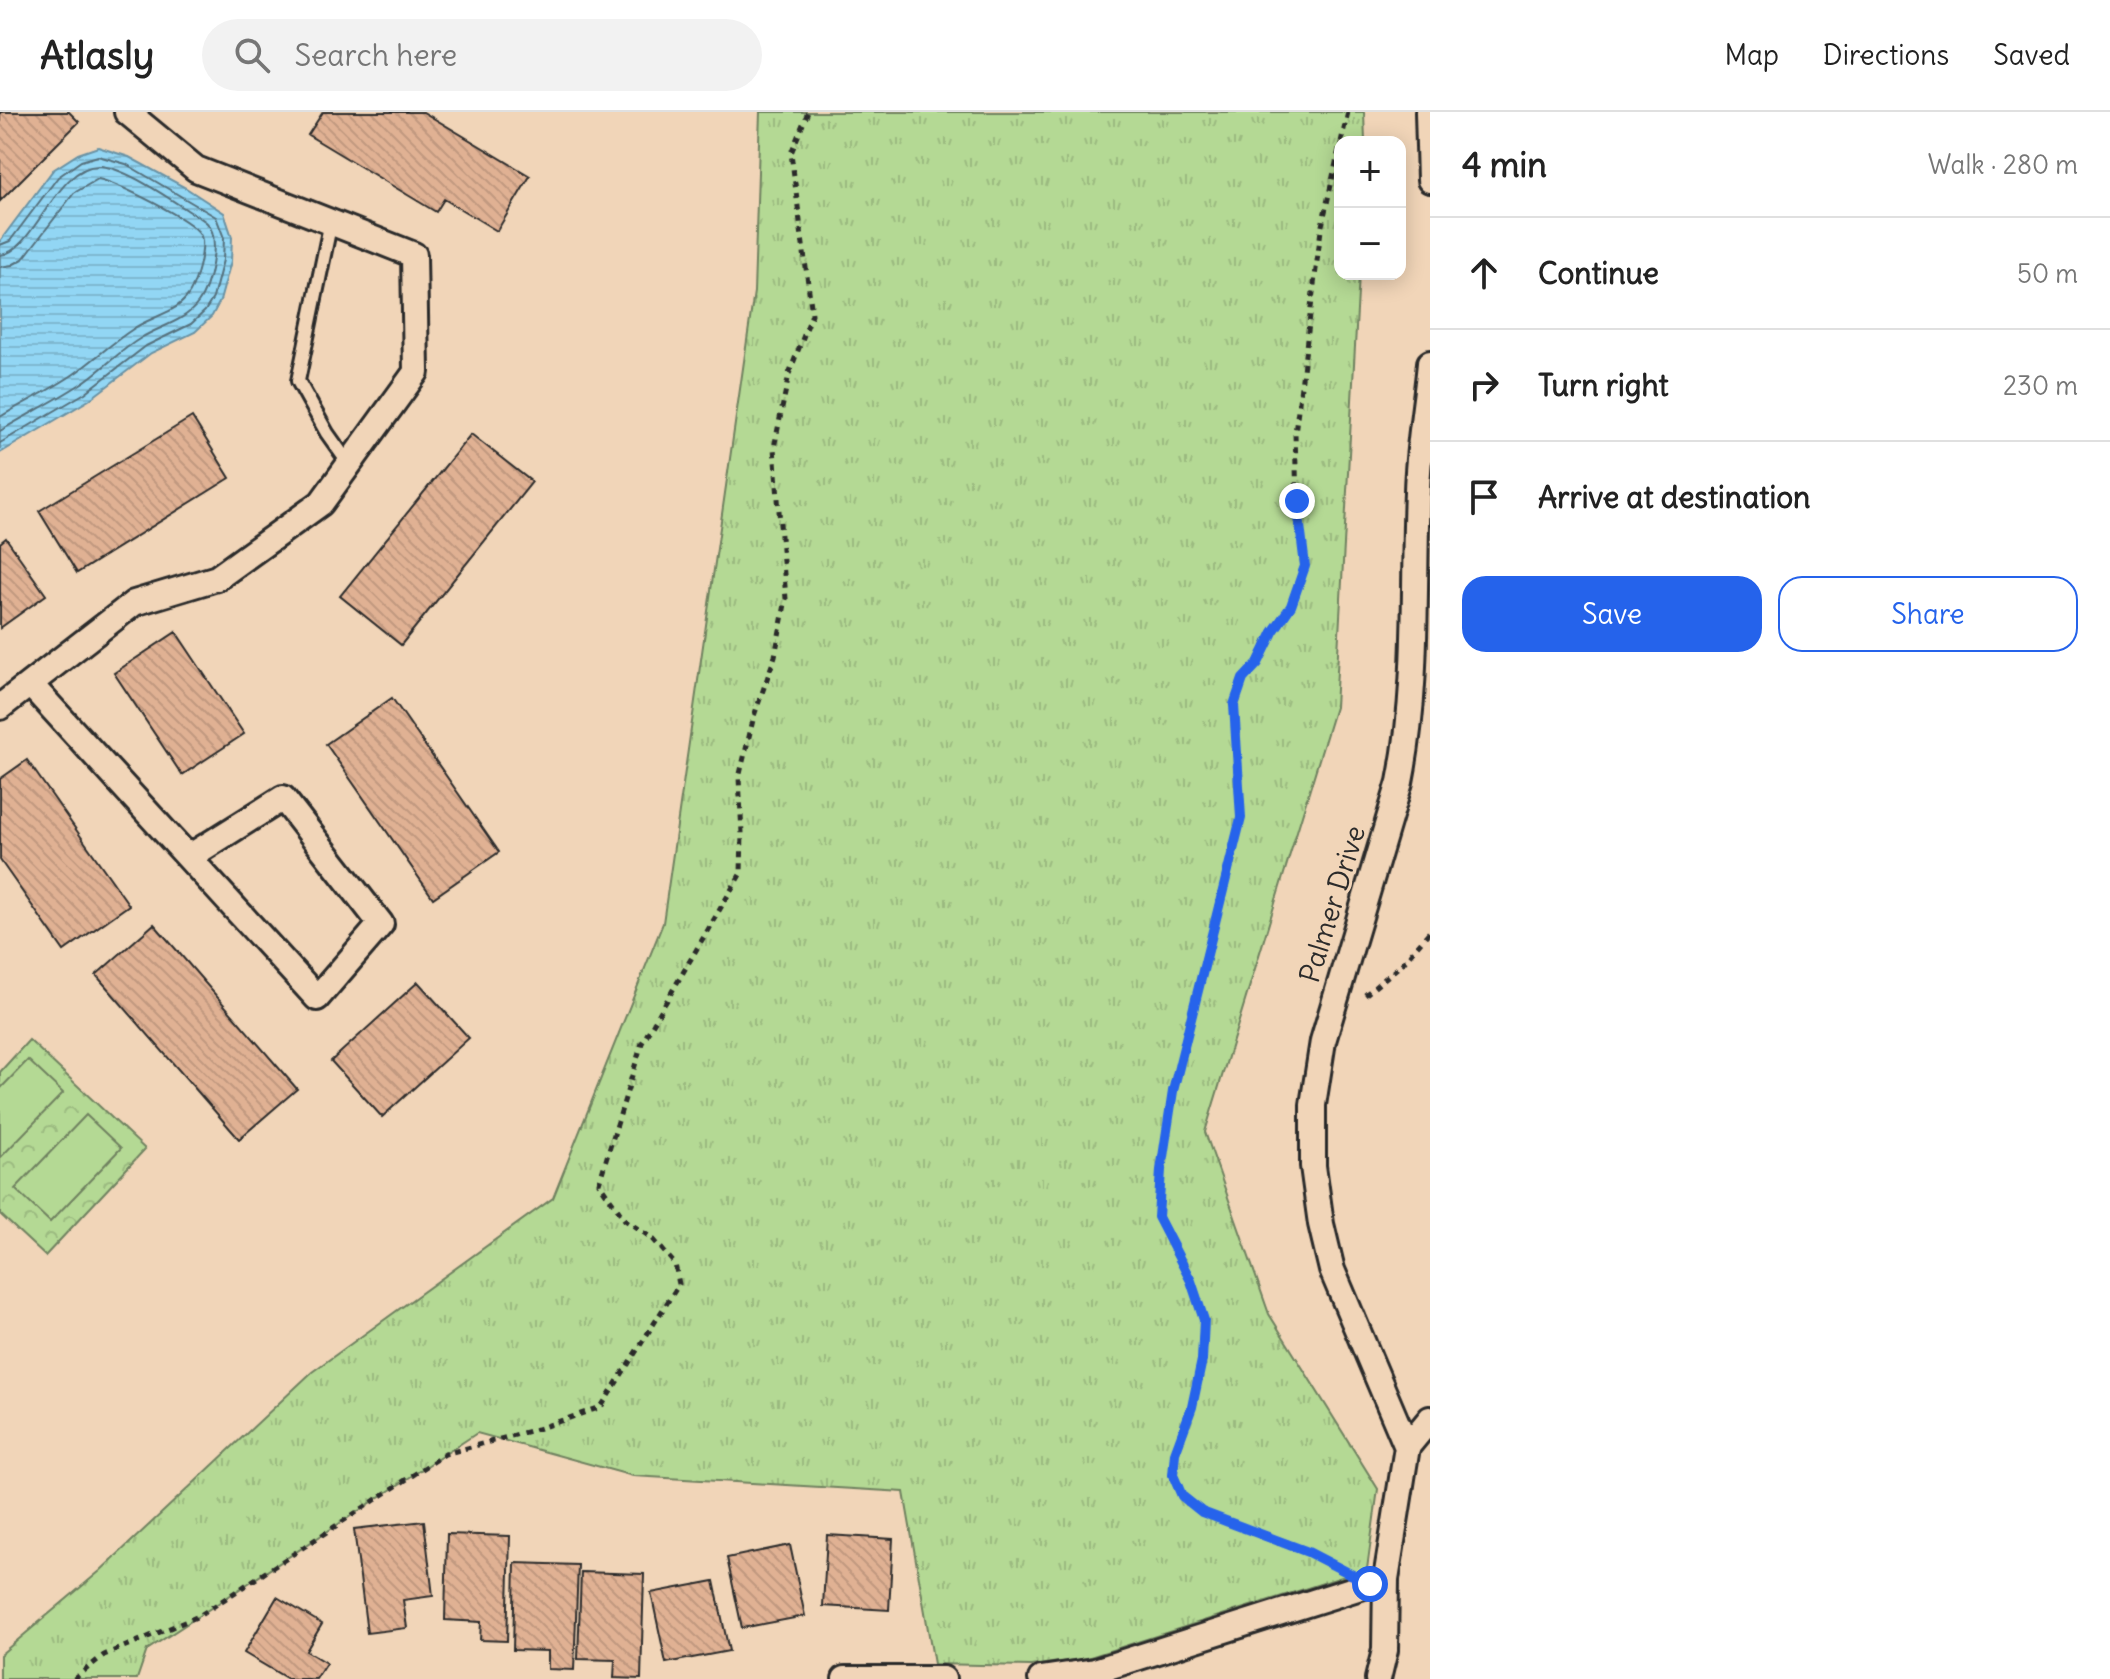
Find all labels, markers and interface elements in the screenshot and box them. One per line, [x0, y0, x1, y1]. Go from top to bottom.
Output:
search box [202, 19, 762, 91]
text: Atlasly [40, 32, 154, 79]
icon: search [230, 33, 274, 77]
text: Search here [294, 36, 457, 74]
text: Map [1724, 37, 1779, 73]
text: Directions [1823, 37, 1949, 73]
text: Saved [1993, 37, 2070, 73]
map controls [1334, 136, 1406, 280]
button: + [1334, 136, 1406, 208]
text: 4 min [1462, 143, 1547, 186]
text: Walk · 280 m [1928, 148, 2078, 181]
button: − [1334, 208, 1406, 280]
icon: ahead [1462, 251, 1506, 295]
text: Continue [1538, 254, 1659, 292]
text: 50 m [2017, 257, 2078, 290]
icon: right [1462, 363, 1506, 407]
text: Turn right [1538, 366, 1669, 404]
text: 230 m [2003, 369, 2078, 402]
icon: arrive [1462, 475, 1506, 519]
text: Arrive at destination [1538, 478, 1810, 516]
route end [1279, 483, 1315, 519]
button: Save [1462, 576, 1762, 652]
button: Share [1778, 576, 2078, 652]
street label: Palmer Drive [1291, 821, 1373, 987]
route start [1352, 1566, 1388, 1602]

